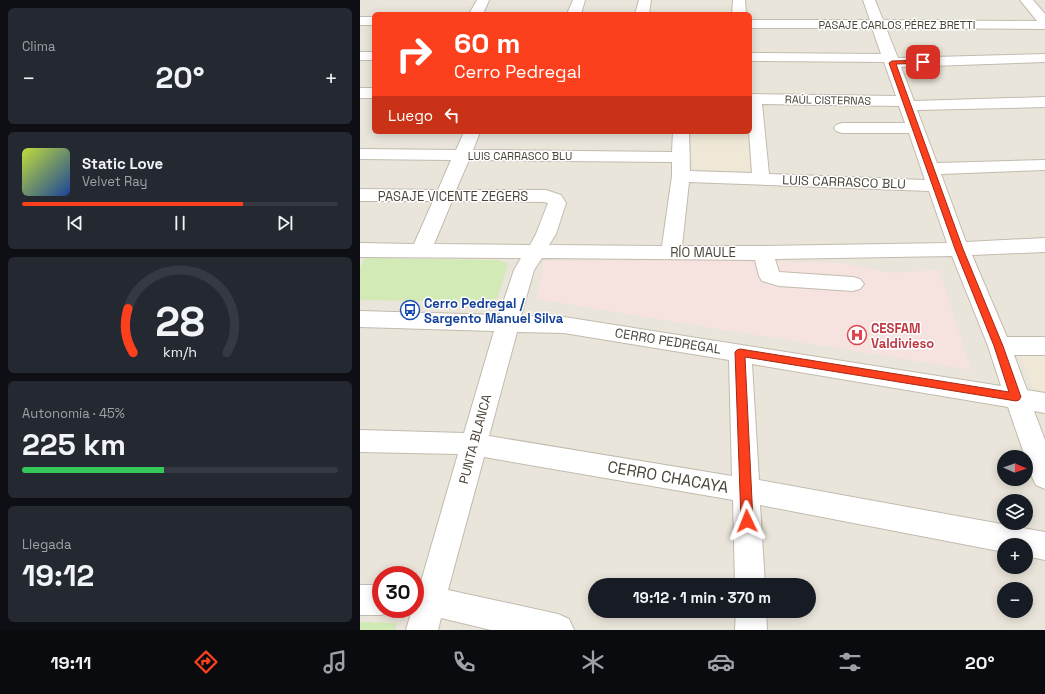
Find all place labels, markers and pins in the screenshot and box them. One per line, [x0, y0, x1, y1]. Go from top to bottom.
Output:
pin [906, 45, 940, 79]
place label: Cerro Pedregal / Sargento Manuel Silva [424, 295, 564, 327]
bus stop icon: Cerro Pedregal / Sargento Manuel Silva [399, 299, 421, 321]
place label: CESFAM Valdivieso [871, 320, 934, 352]
hospital icon: CESFAM Valdivieso [846, 324, 868, 346]

